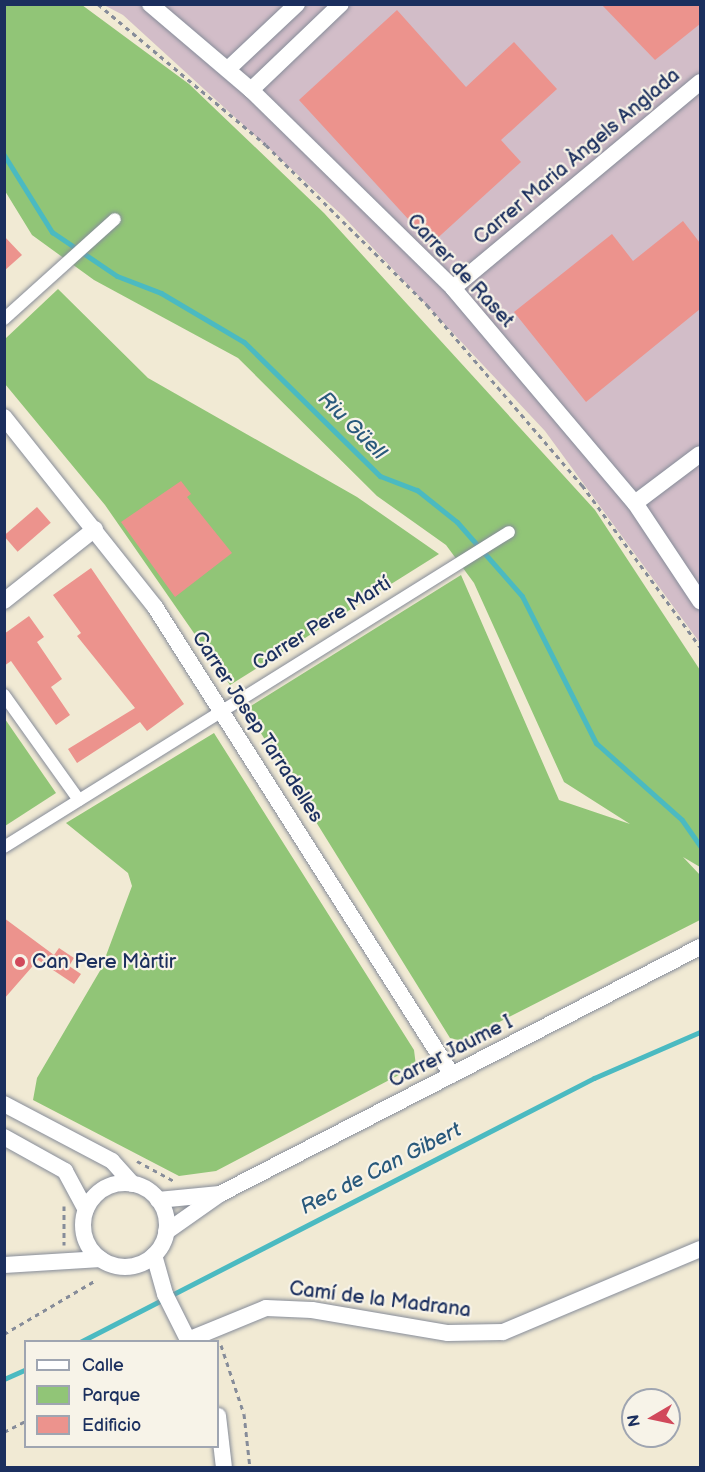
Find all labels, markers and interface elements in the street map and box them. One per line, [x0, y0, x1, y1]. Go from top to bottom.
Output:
street label: Carrer Maria Àngels Anglada [469, 64, 685, 250]
street label: Carrer de Raset [401, 209, 519, 333]
water label: Riu Güell [313, 387, 391, 465]
street label: Carrer Pere Martí [248, 572, 396, 676]
street label: Carrer Josep Tarradelles [186, 626, 328, 828]
place label: Can Pere Màrtir [32, 950, 176, 974]
marker: Can Pere Màrtir [13, 955, 27, 969]
street label: Carrer Jaume I [385, 1010, 517, 1094]
water label: Rec de Can Gibert [296, 1118, 466, 1220]
street label: Camí de la Madrana [288, 1277, 472, 1323]
legend [24, 1340, 219, 1448]
text: Calle [82, 1355, 124, 1376]
text: Parque [82, 1385, 140, 1406]
north arrow [621, 1388, 681, 1448]
text: N [624, 1413, 645, 1428]
text: Edificio [82, 1415, 141, 1436]

